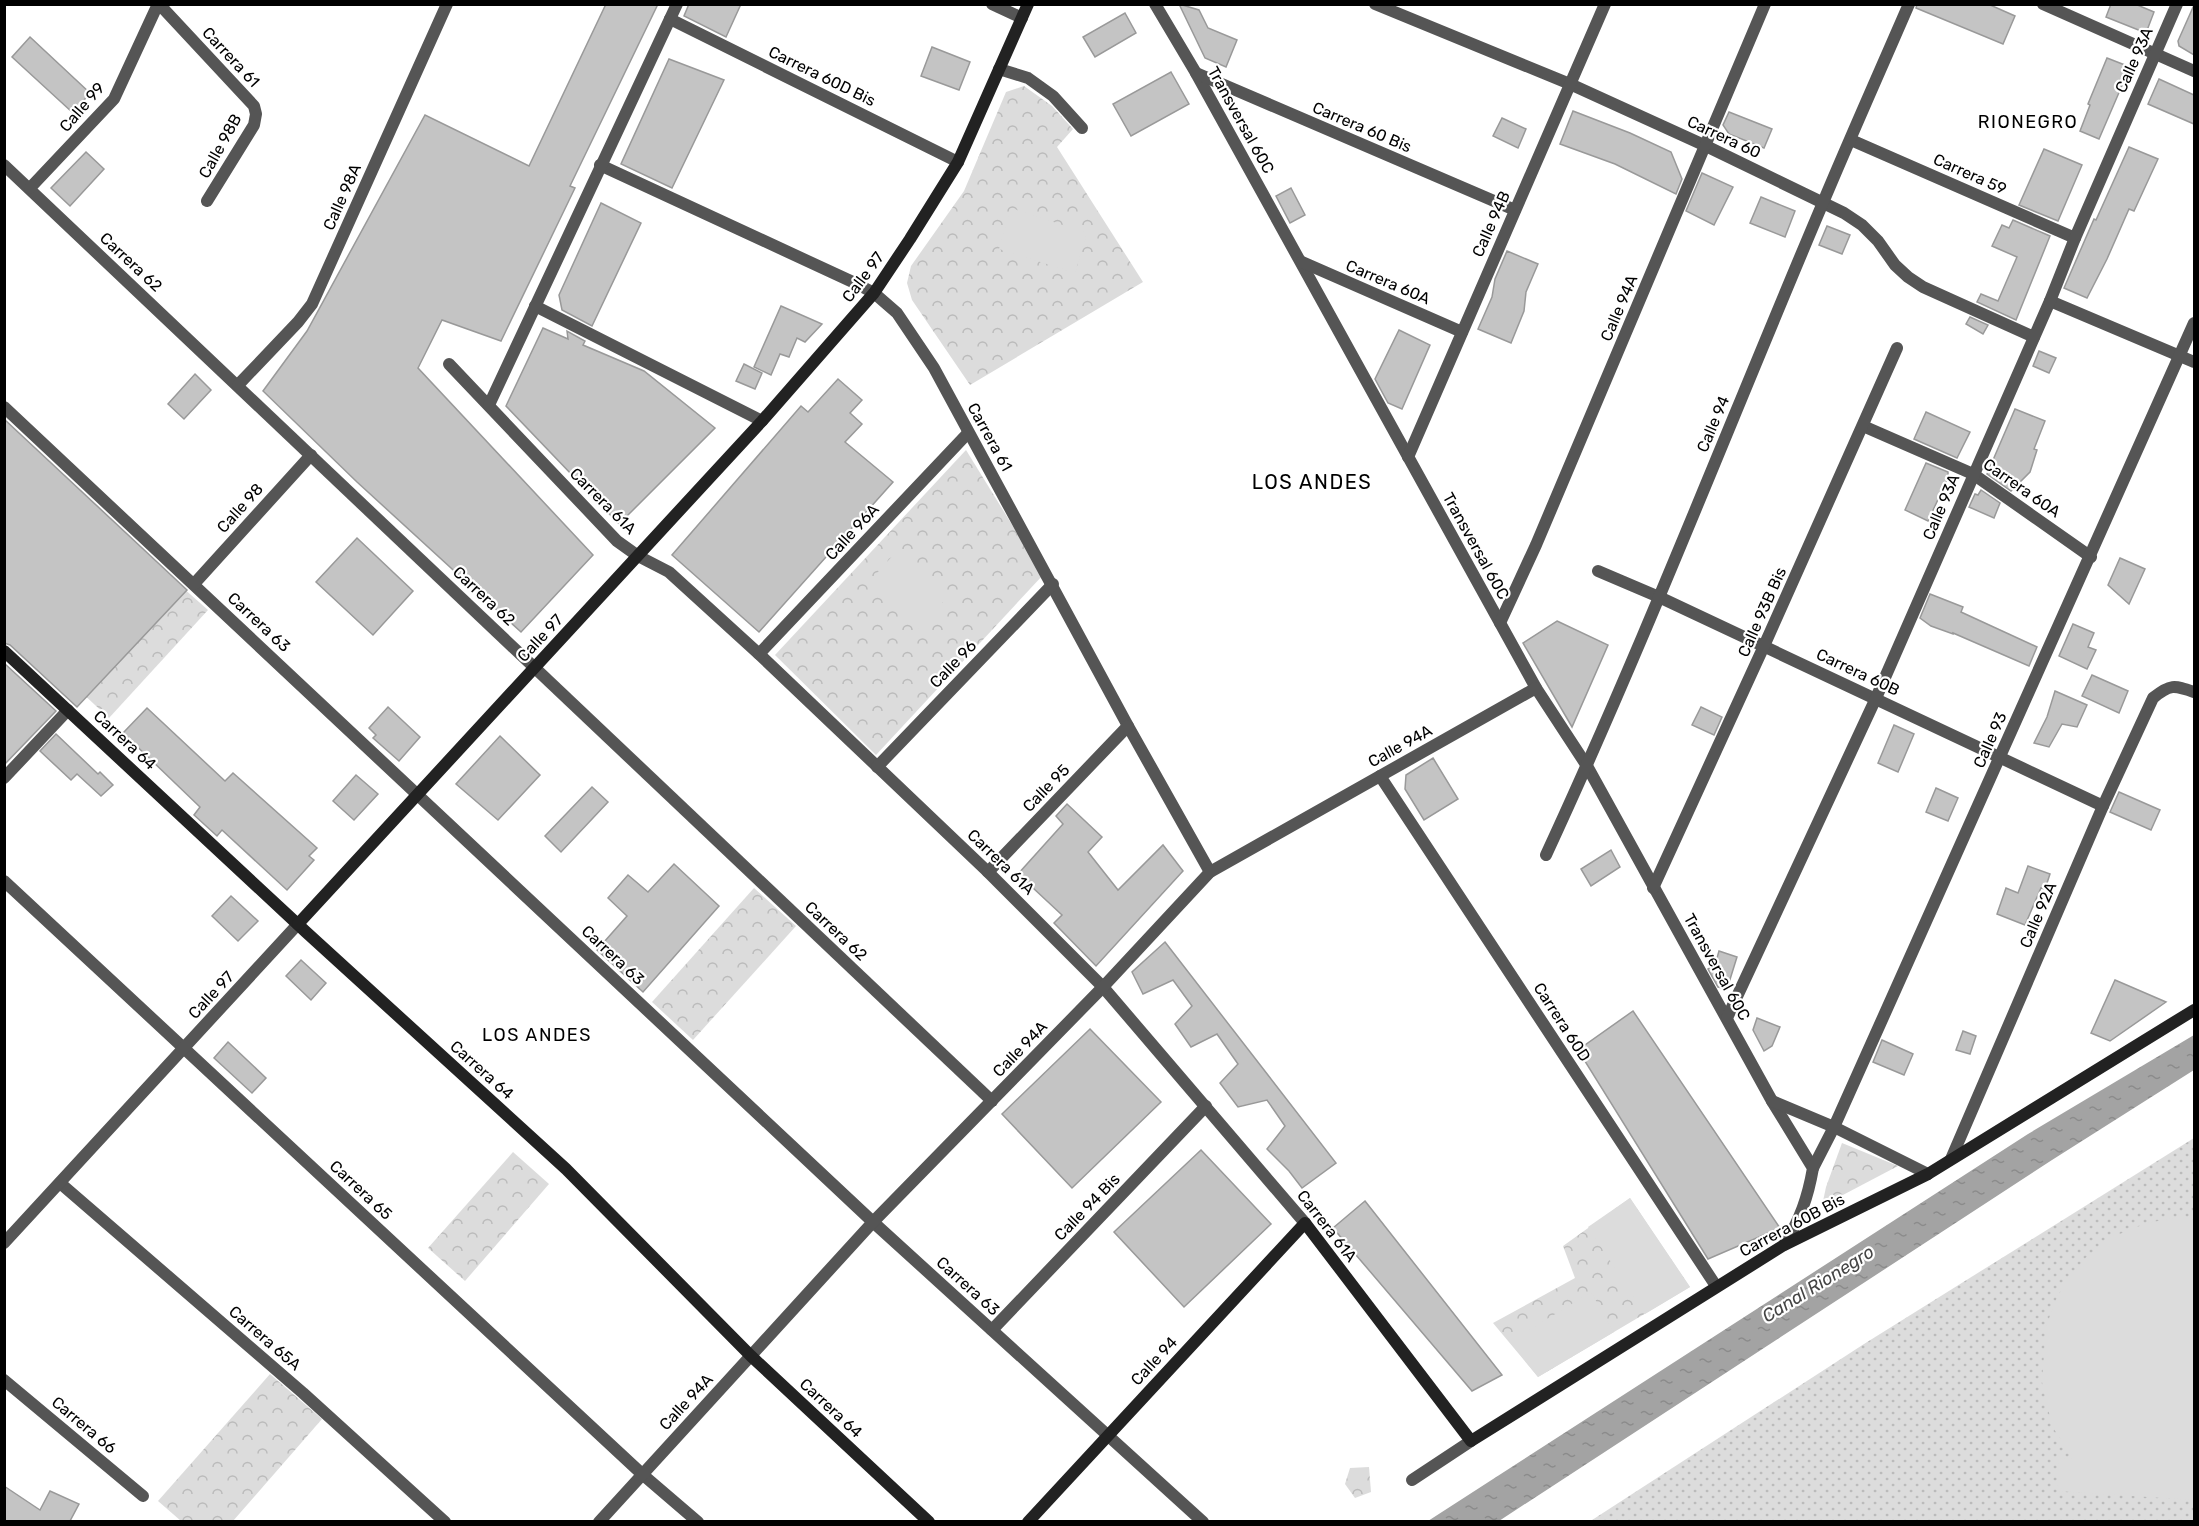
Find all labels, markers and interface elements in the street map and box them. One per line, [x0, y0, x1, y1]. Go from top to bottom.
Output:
street label: Carrera 61 [198, 23, 264, 91]
street label: Calle 93A [2111, 24, 2157, 96]
street label: Carrera 60D Bis [765, 42, 879, 110]
street label: Transversal 60C [1204, 63, 1278, 177]
street label: Calle 99 [55, 78, 109, 136]
street label: Carrera 60 Bis [1310, 98, 1414, 156]
street label: Calle 98B [195, 111, 245, 181]
district label: RIONEGRO [1978, 111, 2078, 133]
street label: Carrera 60 [1684, 112, 1764, 162]
street label: Carrera 59 [1930, 149, 2010, 199]
street label: Calle 98A [319, 161, 365, 233]
street label: Calle 94B [1468, 188, 1514, 260]
street label: Carrera 62 [96, 228, 166, 296]
street label: Calle 97 [838, 248, 888, 306]
street label: Carrera 60A [1343, 256, 1433, 308]
street label: Calle 94A [1597, 272, 1642, 344]
street label: Calle 94 [1693, 393, 1733, 455]
street label: Carrera 61 [963, 399, 1017, 475]
street label: Carrera 60A [1980, 455, 2064, 522]
street label: Carrera 61A [566, 464, 640, 538]
district label: LOS ANDES [1252, 470, 1372, 494]
street label: Calle 93A [1919, 471, 1963, 543]
street label: Calle 98 [213, 479, 267, 537]
street label: Transversal 60C [1439, 489, 1513, 603]
street label: Calle 96A [821, 500, 883, 564]
street label: Carrera 62 [449, 562, 519, 630]
street label: Calle 93B Bis [1734, 564, 1790, 660]
street label: Carrera 63 [224, 588, 294, 656]
street label: Calle 97 [513, 610, 567, 666]
street label: Calle 96 [926, 636, 981, 692]
street label: Carrera 60B [1813, 644, 1903, 700]
street label: Carrera 64 [90, 706, 160, 774]
street label: Calle 93 [1969, 709, 2011, 771]
street label: Calle 94A [1365, 721, 1435, 771]
street label: Calle 95 [1019, 760, 1073, 816]
street label: Carrera 61A [963, 825, 1039, 899]
street label: Calle 92A [2016, 879, 2060, 951]
street label: Carrera 62 [801, 897, 871, 965]
street label: Transversal 60C [1680, 910, 1754, 1024]
street label: Carrera 63 [578, 921, 648, 989]
street label: Calle 97 [184, 967, 238, 1023]
street label: Carrera 60D [1530, 979, 1594, 1065]
street label: Calle 94A [989, 1017, 1051, 1081]
district label: LOS ANDES [482, 1024, 592, 1046]
street label: Carrera 64 [446, 1037, 518, 1103]
street label: Carrera 65 [326, 1156, 396, 1224]
street label: Calle 94 Bis [1050, 1169, 1124, 1245]
street label: Carrera 61A [1293, 1186, 1361, 1266]
street label: Carrera 60B Bis [1736, 1189, 1848, 1261]
water label: Canal Rionegro [1758, 1241, 1878, 1327]
street label: Carrera 63 [933, 1253, 1003, 1319]
street label: Carrera 65A [225, 1302, 305, 1375]
street label: Calle 94 [1127, 1333, 1181, 1389]
street label: Calle 94A [655, 1370, 717, 1434]
street label: Carrera 64 [796, 1374, 866, 1442]
street label: Carrera 66 [48, 1393, 120, 1458]

